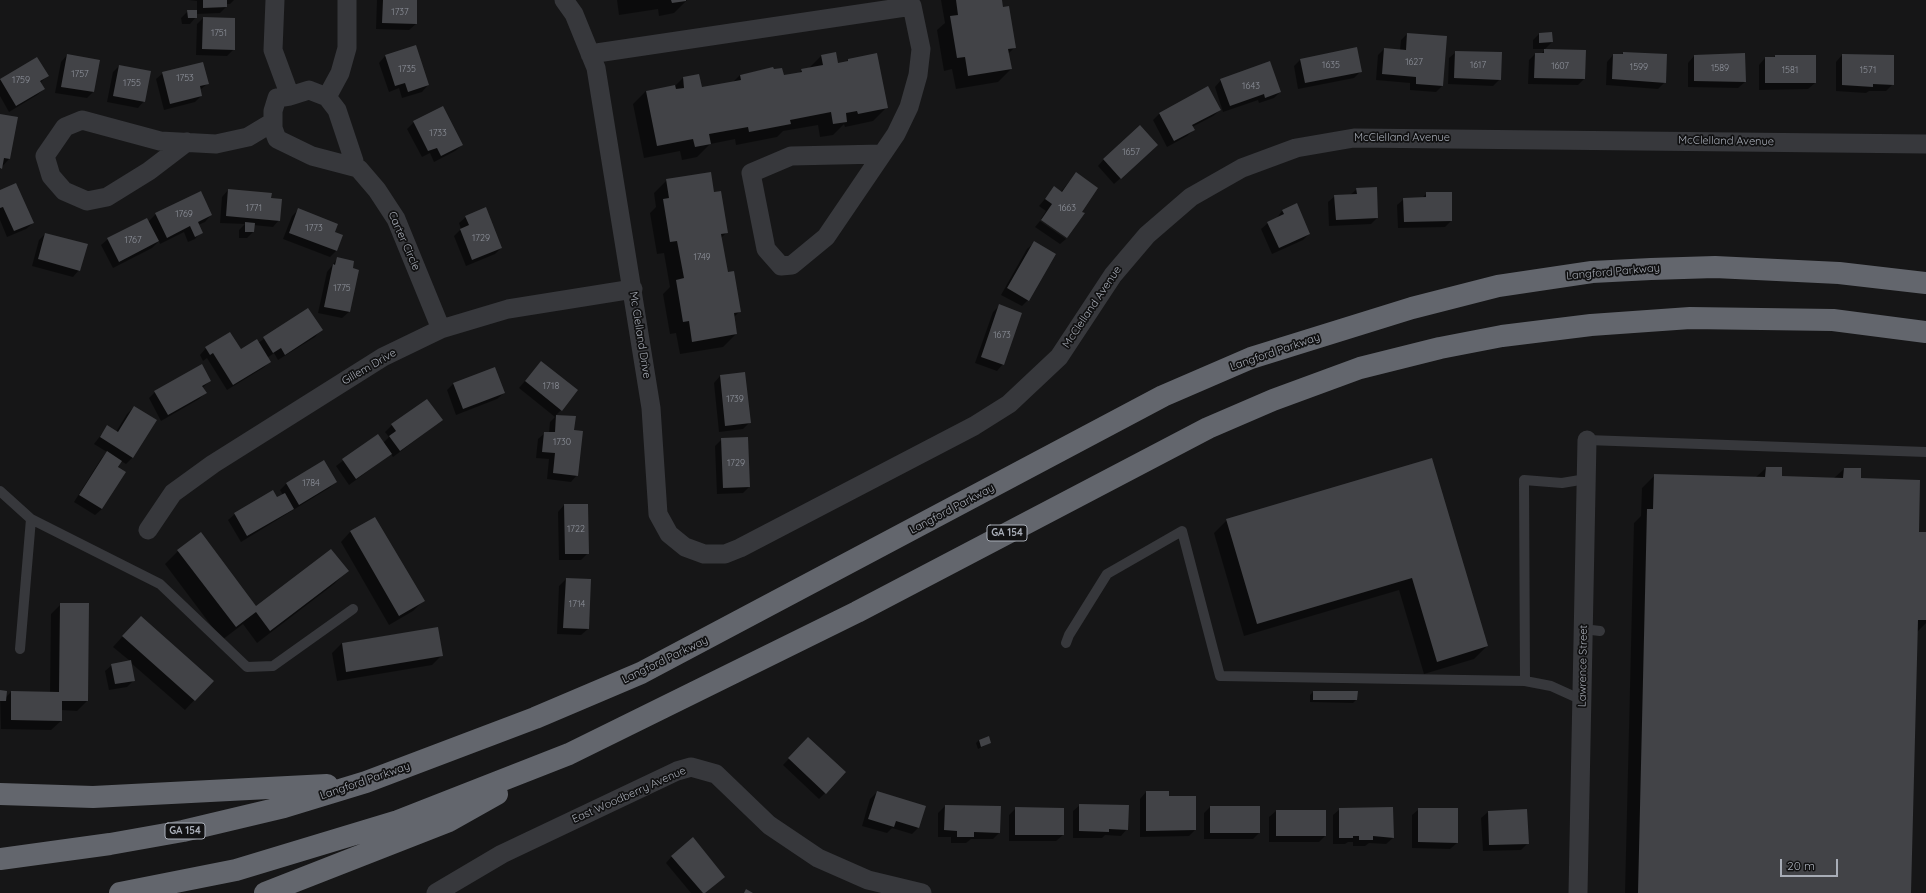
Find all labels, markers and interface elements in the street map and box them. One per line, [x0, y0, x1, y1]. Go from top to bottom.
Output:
house number: 1737 [391, 7, 409, 17]
house number: 1751 [211, 28, 227, 38]
house number: 1627 [1405, 57, 1423, 67]
house number: 1635 [1322, 60, 1340, 70]
house number: 1617 [1470, 60, 1486, 70]
house number: 1607 [1551, 61, 1569, 71]
house number: 1599 [1630, 62, 1648, 72]
house number: 1589 [1711, 63, 1729, 73]
house number: 1735 [398, 64, 416, 74]
house number: 1581 [1782, 65, 1798, 75]
house number: 1571 [1860, 65, 1876, 75]
house number: 1757 [71, 69, 89, 79]
house number: 1753 [176, 73, 194, 83]
house number: 1759 [12, 75, 30, 85]
house number: 1755 [123, 78, 141, 88]
house number: 1643 [1242, 81, 1260, 91]
house number: 1733 [429, 128, 447, 138]
street label: McClelland Avenue [1354, 131, 1450, 145]
street label: McClelland Avenue [1678, 134, 1774, 148]
house number: 1657 [1122, 147, 1140, 157]
house number: 1771 [246, 203, 262, 213]
house number: 1663 [1058, 203, 1076, 213]
house number: 1769 [175, 209, 193, 219]
street label: Carter Circle [385, 210, 423, 272]
house number: 1773 [305, 223, 323, 233]
house number: 1729 [472, 233, 490, 243]
house number: 1767 [124, 235, 142, 245]
house number: 1749 [693, 252, 711, 262]
street label: Langford Parkway [1566, 261, 1660, 283]
street label: McClelland Avenue [1060, 264, 1124, 350]
house number: 1775 [333, 283, 351, 293]
street label: Mc Clelland Drive [627, 291, 653, 379]
house number: 1673 [993, 330, 1011, 340]
street label: Langford Parkway [1228, 330, 1322, 374]
street label: Gillem Drive [339, 346, 399, 388]
house number: 1718 [543, 381, 559, 391]
house number: 1739 [726, 394, 744, 404]
house number: 1730 [553, 437, 571, 447]
house number: 1729 [727, 458, 745, 468]
house number: 1784 [302, 478, 320, 488]
street label: Langford Parkway [907, 481, 997, 537]
house number: 1722 [567, 524, 585, 534]
road number: GA 154 [987, 525, 1027, 541]
house number: 1714 [569, 599, 585, 609]
street label: Lawrence Street [1576, 625, 1590, 707]
street label: Langford Parkway [620, 633, 710, 687]
street label: Langford Parkway [318, 759, 412, 803]
street label: East Woodberry Avenue [570, 764, 688, 826]
road number: GA 154 [165, 823, 205, 839]
scale bar [1782, 851, 1840, 877]
text: 20 m [1787, 858, 1815, 873]

